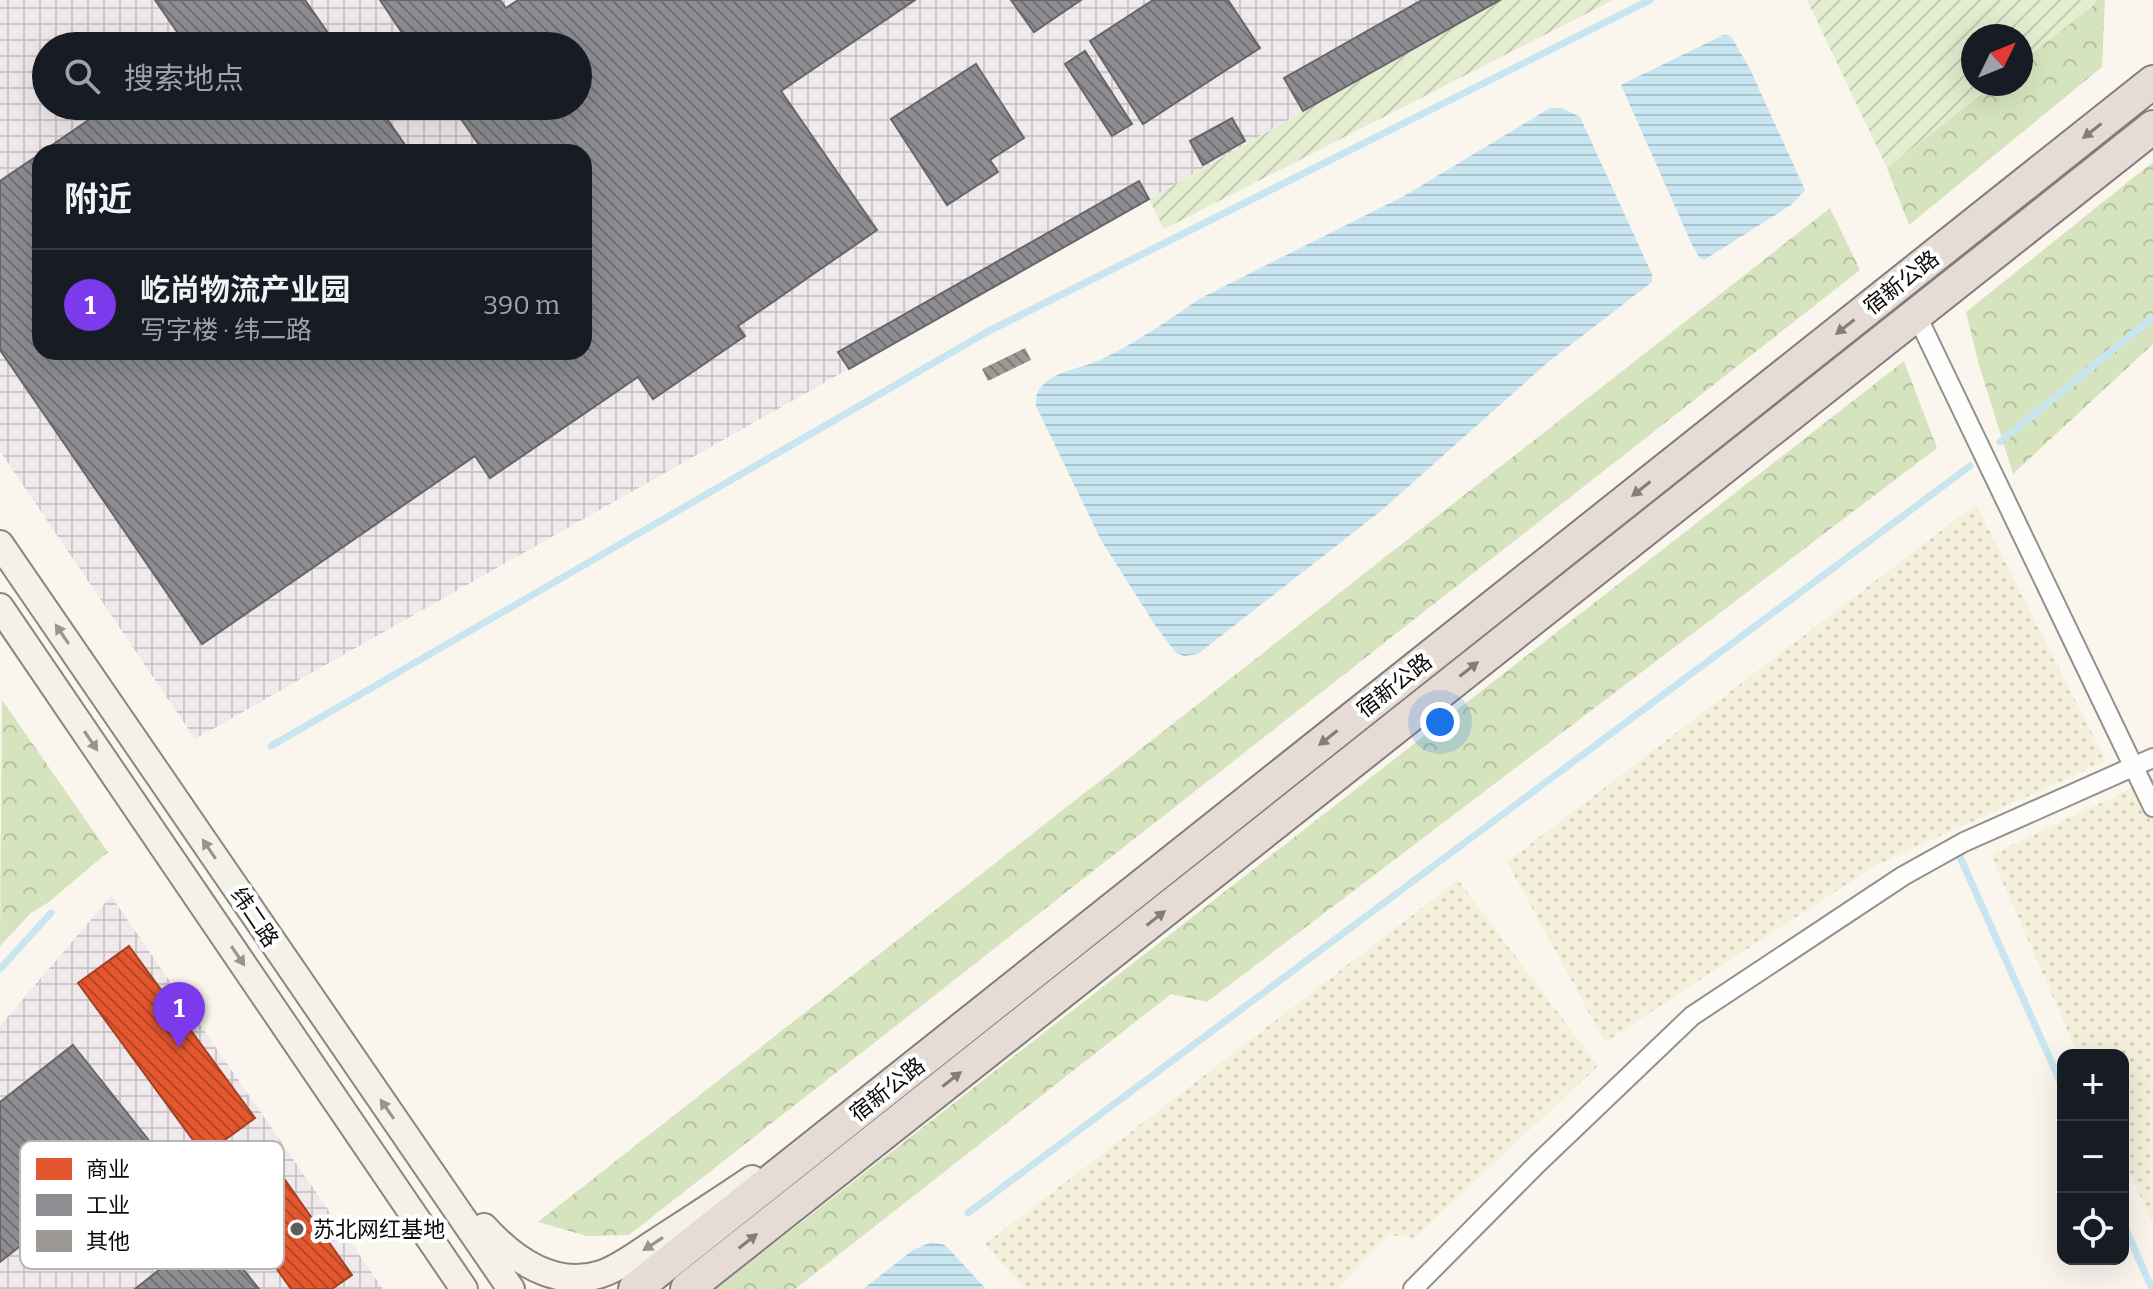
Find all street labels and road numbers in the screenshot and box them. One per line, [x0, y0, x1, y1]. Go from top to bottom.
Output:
street label: 宿新公路 [1858, 245, 1944, 320]
street label: 宿新公路 [1351, 648, 1437, 723]
street label: 纬二路 [225, 882, 284, 952]
street label: 宿新公路 [844, 1052, 930, 1127]

